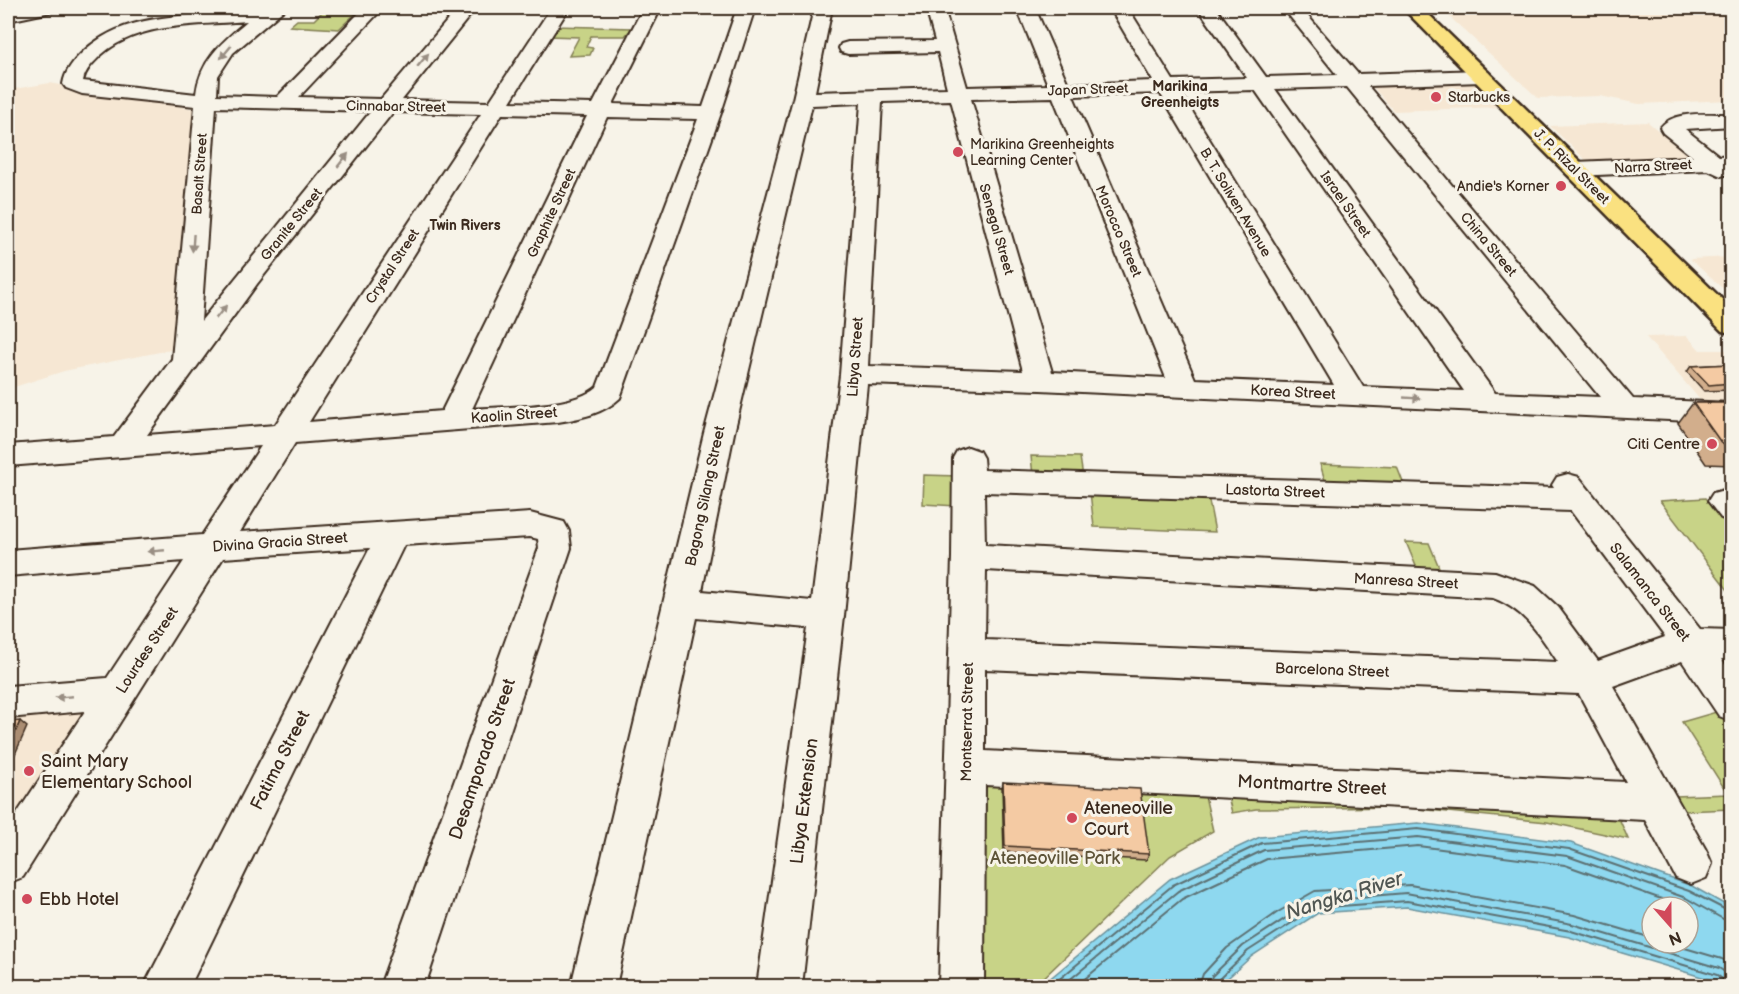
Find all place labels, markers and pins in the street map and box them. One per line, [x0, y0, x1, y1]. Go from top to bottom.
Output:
place label: Starbucks [1448, 89, 1510, 106]
marker: Starbucks [1429, 90, 1443, 104]
place label: Marikina Greenheights Learning Center [970, 136, 1114, 169]
marker: Marikina Greenheights Learning Center [951, 145, 965, 159]
place label: Andie's Korner [1457, 178, 1550, 195]
marker: Andie's Korner [1554, 179, 1568, 193]
place label: Citi Centre [1627, 435, 1700, 454]
marker: Citi Centre [1705, 437, 1719, 451]
place label: Saint Mary Elementary School [41, 751, 192, 793]
marker: Saint Mary Elementary School [22, 764, 36, 778]
place label: Ateneoville Court [1084, 798, 1173, 840]
marker: Ateneoville Court [1065, 811, 1079, 825]
place label: Ebb Hotel [39, 889, 119, 910]
marker: Ebb Hotel [20, 892, 34, 906]

